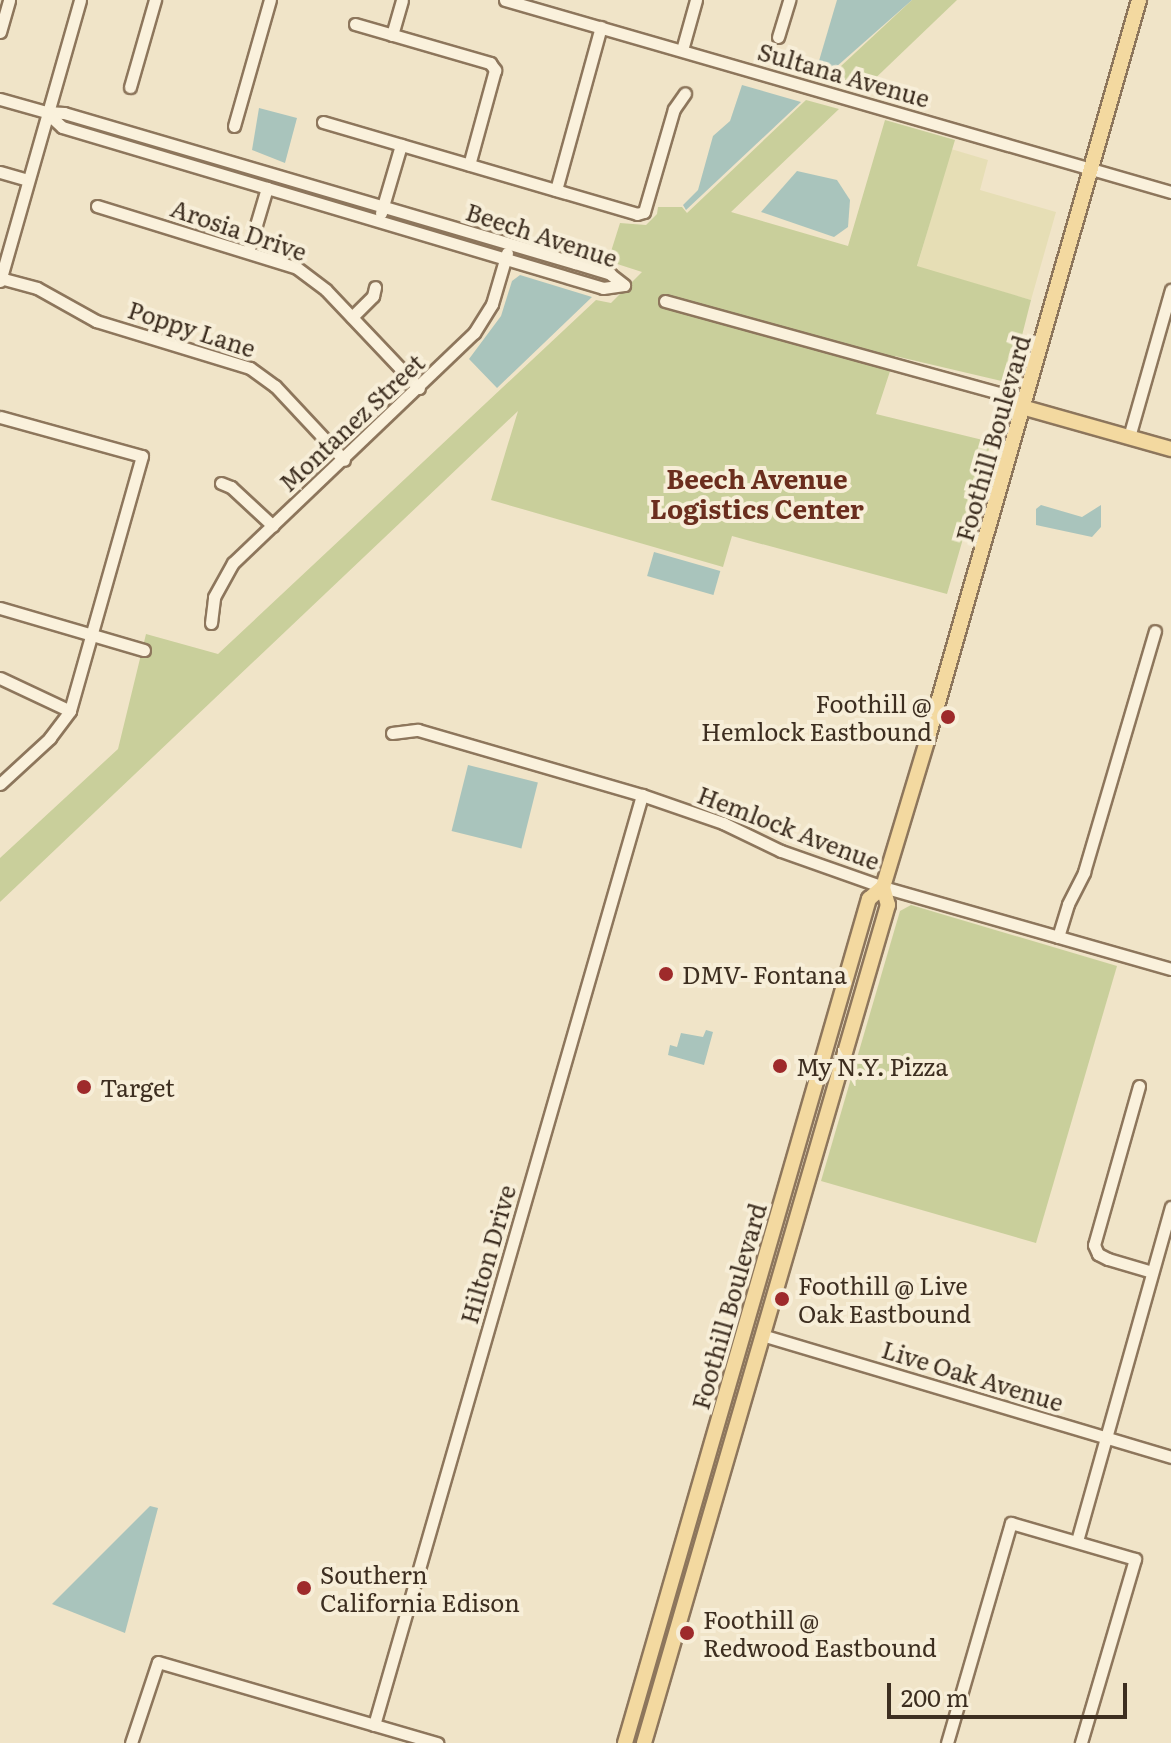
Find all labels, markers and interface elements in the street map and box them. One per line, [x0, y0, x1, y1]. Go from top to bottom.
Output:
street label: Sultana Avenue [755, 36, 933, 112]
street label: Arosia Drive [167, 192, 311, 266]
street label: Beech Avenue [463, 196, 621, 272]
street label: Poppy Lane [125, 294, 259, 362]
street label: Foothill Boulevard [949, 332, 1035, 544]
street label: Montanez Street [272, 347, 430, 497]
district label: Beech Avenue Logistics Center [650, 462, 864, 524]
place label: Foothill @ Hemlock Eastbound [701, 689, 932, 745]
marker: Foothill @ Hemlock Eastbound [939, 708, 957, 726]
street label: Hemlock Avenue [694, 779, 884, 875]
place label: DMV- Fontana [682, 960, 847, 988]
marker: DMV- Fontana [657, 965, 675, 983]
place label: My N.Y. Pizza [796, 1052, 948, 1080]
marker: My N.Y. Pizza [771, 1057, 789, 1075]
place label: Target [100, 1073, 175, 1101]
marker: Target [75, 1078, 93, 1096]
street label: Hilton Drive [453, 1181, 521, 1327]
street label: Foothill Boulevard [685, 1200, 771, 1412]
place label: Foothill @ Live Oak Eastbound [798, 1271, 971, 1327]
marker: Foothill @ Live Oak Eastbound [773, 1290, 791, 1308]
street label: Live Oak Avenue [879, 1334, 1067, 1416]
place label: Southern California Edison [320, 1560, 520, 1616]
marker: Southern California Edison [295, 1579, 313, 1597]
place label: Foothill @ Redwood Eastbound [703, 1605, 937, 1661]
marker: Foothill @ Redwood Eastbound [678, 1624, 696, 1642]
scale bar [891, 1667, 1131, 1717]
text: 200 m [901, 1679, 969, 1714]

